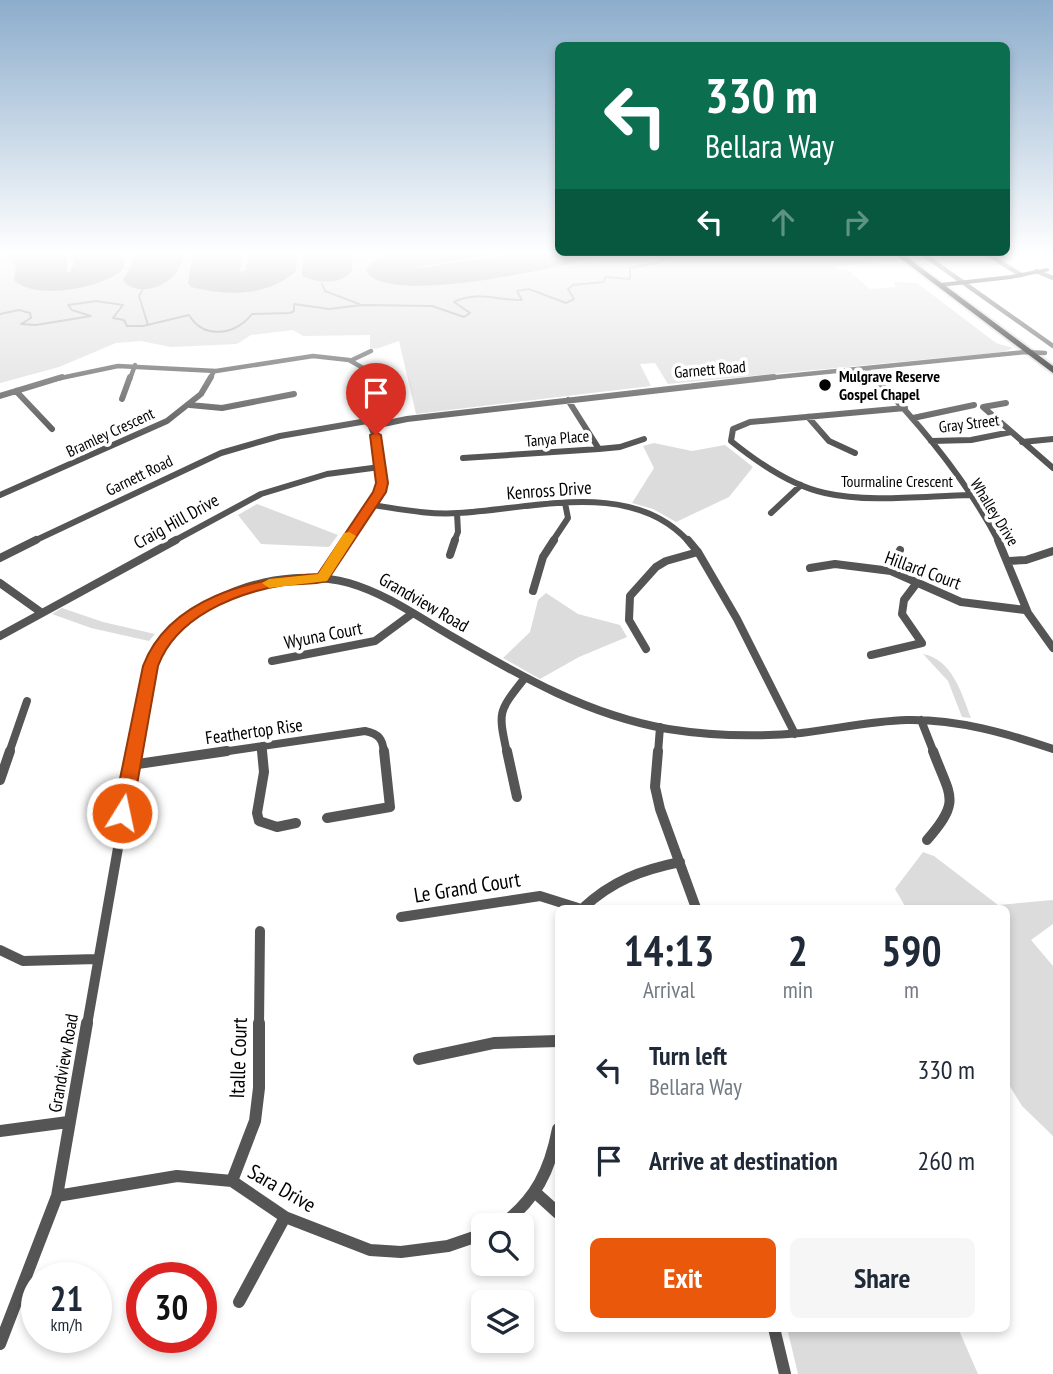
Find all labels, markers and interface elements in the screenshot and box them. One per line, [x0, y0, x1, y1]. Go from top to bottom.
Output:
text: 330 m [705, 63, 818, 127]
icon: left [590, 70, 681, 161]
text: Bellara Way [705, 125, 834, 167]
icon: left [691, 203, 729, 241]
icon: ahead [764, 203, 802, 241]
icon: right [837, 203, 875, 241]
street label: Garnett Road [673, 356, 747, 382]
pin [346, 363, 406, 435]
place label: Mulgrave Reserve Gospel Chapel [839, 366, 940, 404]
icon: arrive [357, 374, 395, 412]
marker: Mulgrave Reserve Gospel Chapel [817, 377, 833, 393]
street label: Bramley Crescent [63, 403, 158, 461]
street label: Gray Street [938, 409, 1001, 437]
street label: Tanya Place [524, 425, 590, 451]
street label: Garnett Road [102, 450, 176, 500]
street label: Tourmaline Crescent [841, 471, 953, 491]
street label: Whalley Drive [966, 474, 1024, 550]
street label: Kenross Drive [506, 476, 592, 504]
street label: Craig Hill Drive [129, 488, 223, 554]
street label: Hillard Court [882, 546, 964, 594]
street label: Grandview Road [375, 567, 473, 637]
street label: Wyuna Court [282, 616, 364, 654]
street label: Feathertop Rise [204, 713, 304, 749]
position arrow [85, 776, 159, 850]
street label: Le Grand Court [412, 865, 522, 909]
text: 14:13 [623, 923, 714, 978]
text: 2 [788, 923, 808, 978]
text: 590 [881, 923, 942, 978]
text: Arrival [643, 975, 695, 1004]
text: min [783, 975, 813, 1004]
text: m [904, 975, 919, 1004]
street label: Grandview Road [43, 1012, 83, 1114]
street label: Italle Court [223, 1017, 253, 1099]
text: Turn left [649, 1039, 727, 1072]
icon: left [590, 1051, 628, 1089]
text: 330 m [917, 1053, 975, 1086]
text: Bellara Way [649, 1072, 742, 1101]
icon: arrive [590, 1142, 628, 1180]
text: Arrive at destination [649, 1144, 838, 1177]
text: 260 m [917, 1144, 975, 1177]
street label: Sara Drive [243, 1158, 321, 1218]
map controls [471, 1213, 534, 1353]
button: search [471, 1213, 534, 1276]
button: Exit [590, 1238, 776, 1318]
button: Share [790, 1238, 975, 1318]
speed limit sign: 30 [126, 1262, 217, 1353]
text: 21 [50, 1275, 83, 1321]
button: layers [471, 1290, 534, 1353]
text: km/h [51, 1313, 82, 1336]

